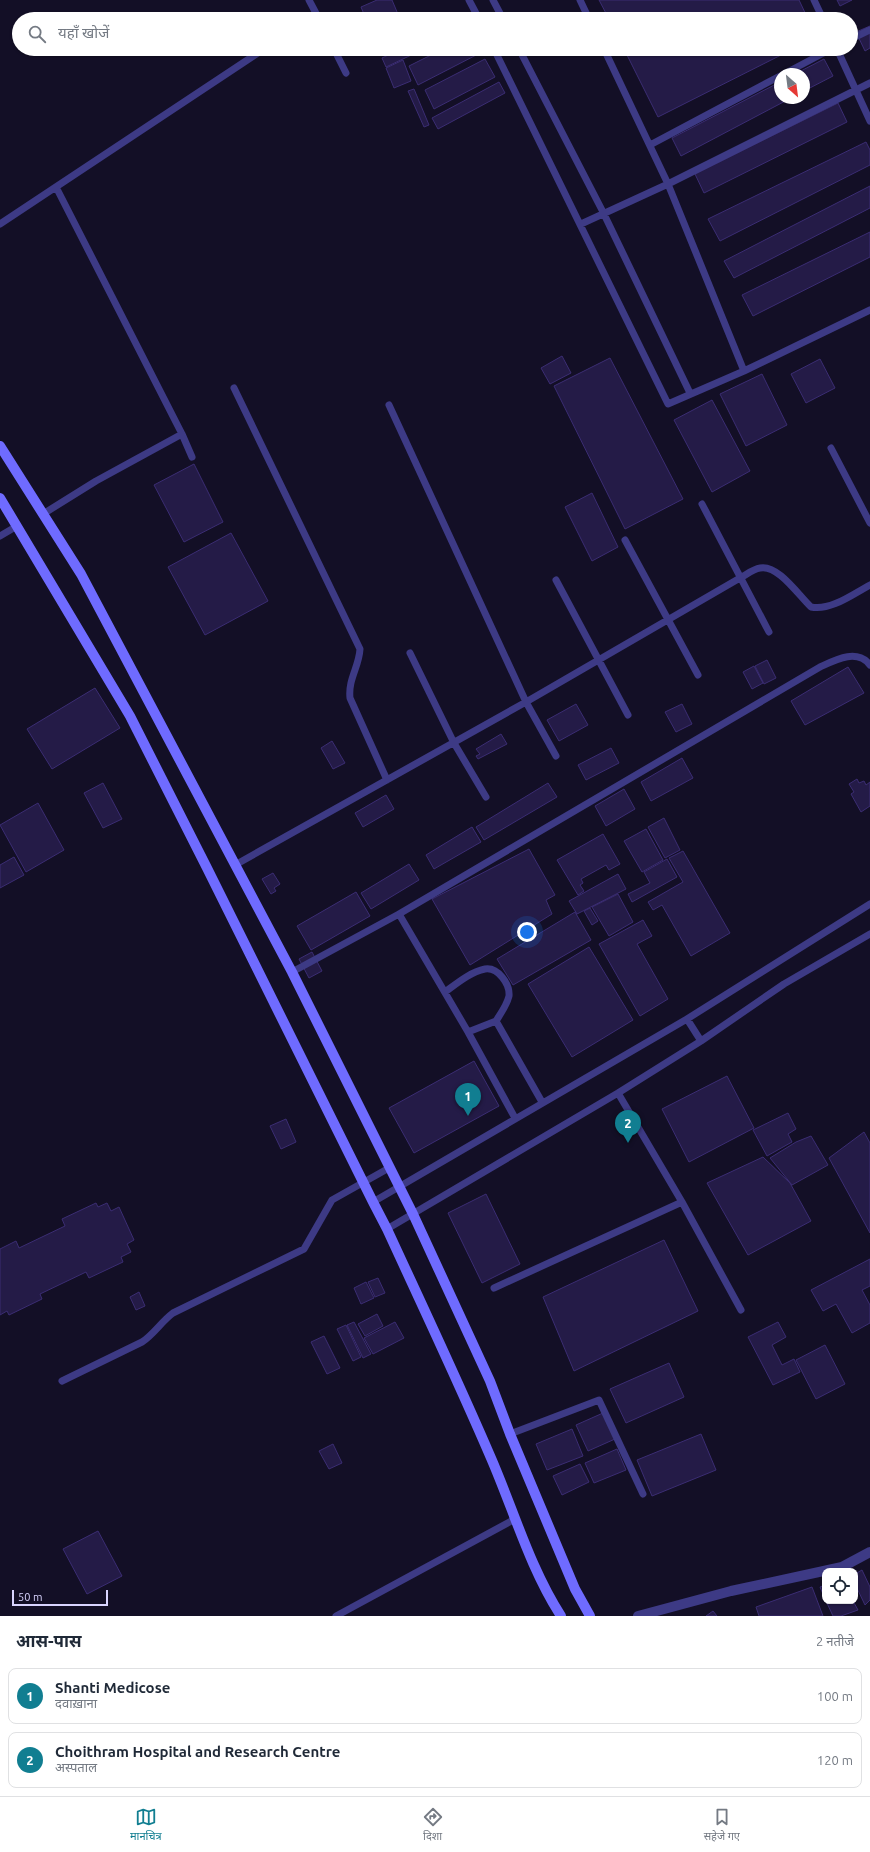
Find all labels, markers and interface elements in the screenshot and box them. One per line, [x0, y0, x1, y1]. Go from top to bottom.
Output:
search box [12, 12, 858, 56]
icon: search [26, 23, 48, 45]
text: यहाँ खोजें [58, 24, 109, 41]
north arrow [774, 68, 810, 104]
your location [517, 922, 537, 942]
pin: 1 [455, 1083, 481, 1116]
pin: 2 [615, 1110, 641, 1143]
map controls [822, 1568, 858, 1604]
button: locate [822, 1568, 858, 1604]
scale bar [12, 1588, 108, 1607]
text: 50 m [18, 1591, 42, 1603]
text: आस-पास [16, 1631, 82, 1650]
text: 2 नतीजे [816, 1634, 854, 1648]
text: Shanti Medicose [55, 1679, 170, 1696]
text: 1 [26, 1689, 34, 1703]
text: 100 m [817, 1689, 853, 1703]
text: दवाख़ाना [55, 1696, 97, 1710]
text: Choithram Hospital and Research Centre [55, 1743, 340, 1760]
text: 2 [26, 1753, 34, 1767]
text: 120 m [817, 1753, 853, 1767]
text: अस्पताल [55, 1760, 97, 1774]
tab: मानचित्र [130, 1806, 162, 1844]
tab: दिशा [422, 1806, 444, 1844]
tab: सहेजे गए [704, 1806, 740, 1844]

